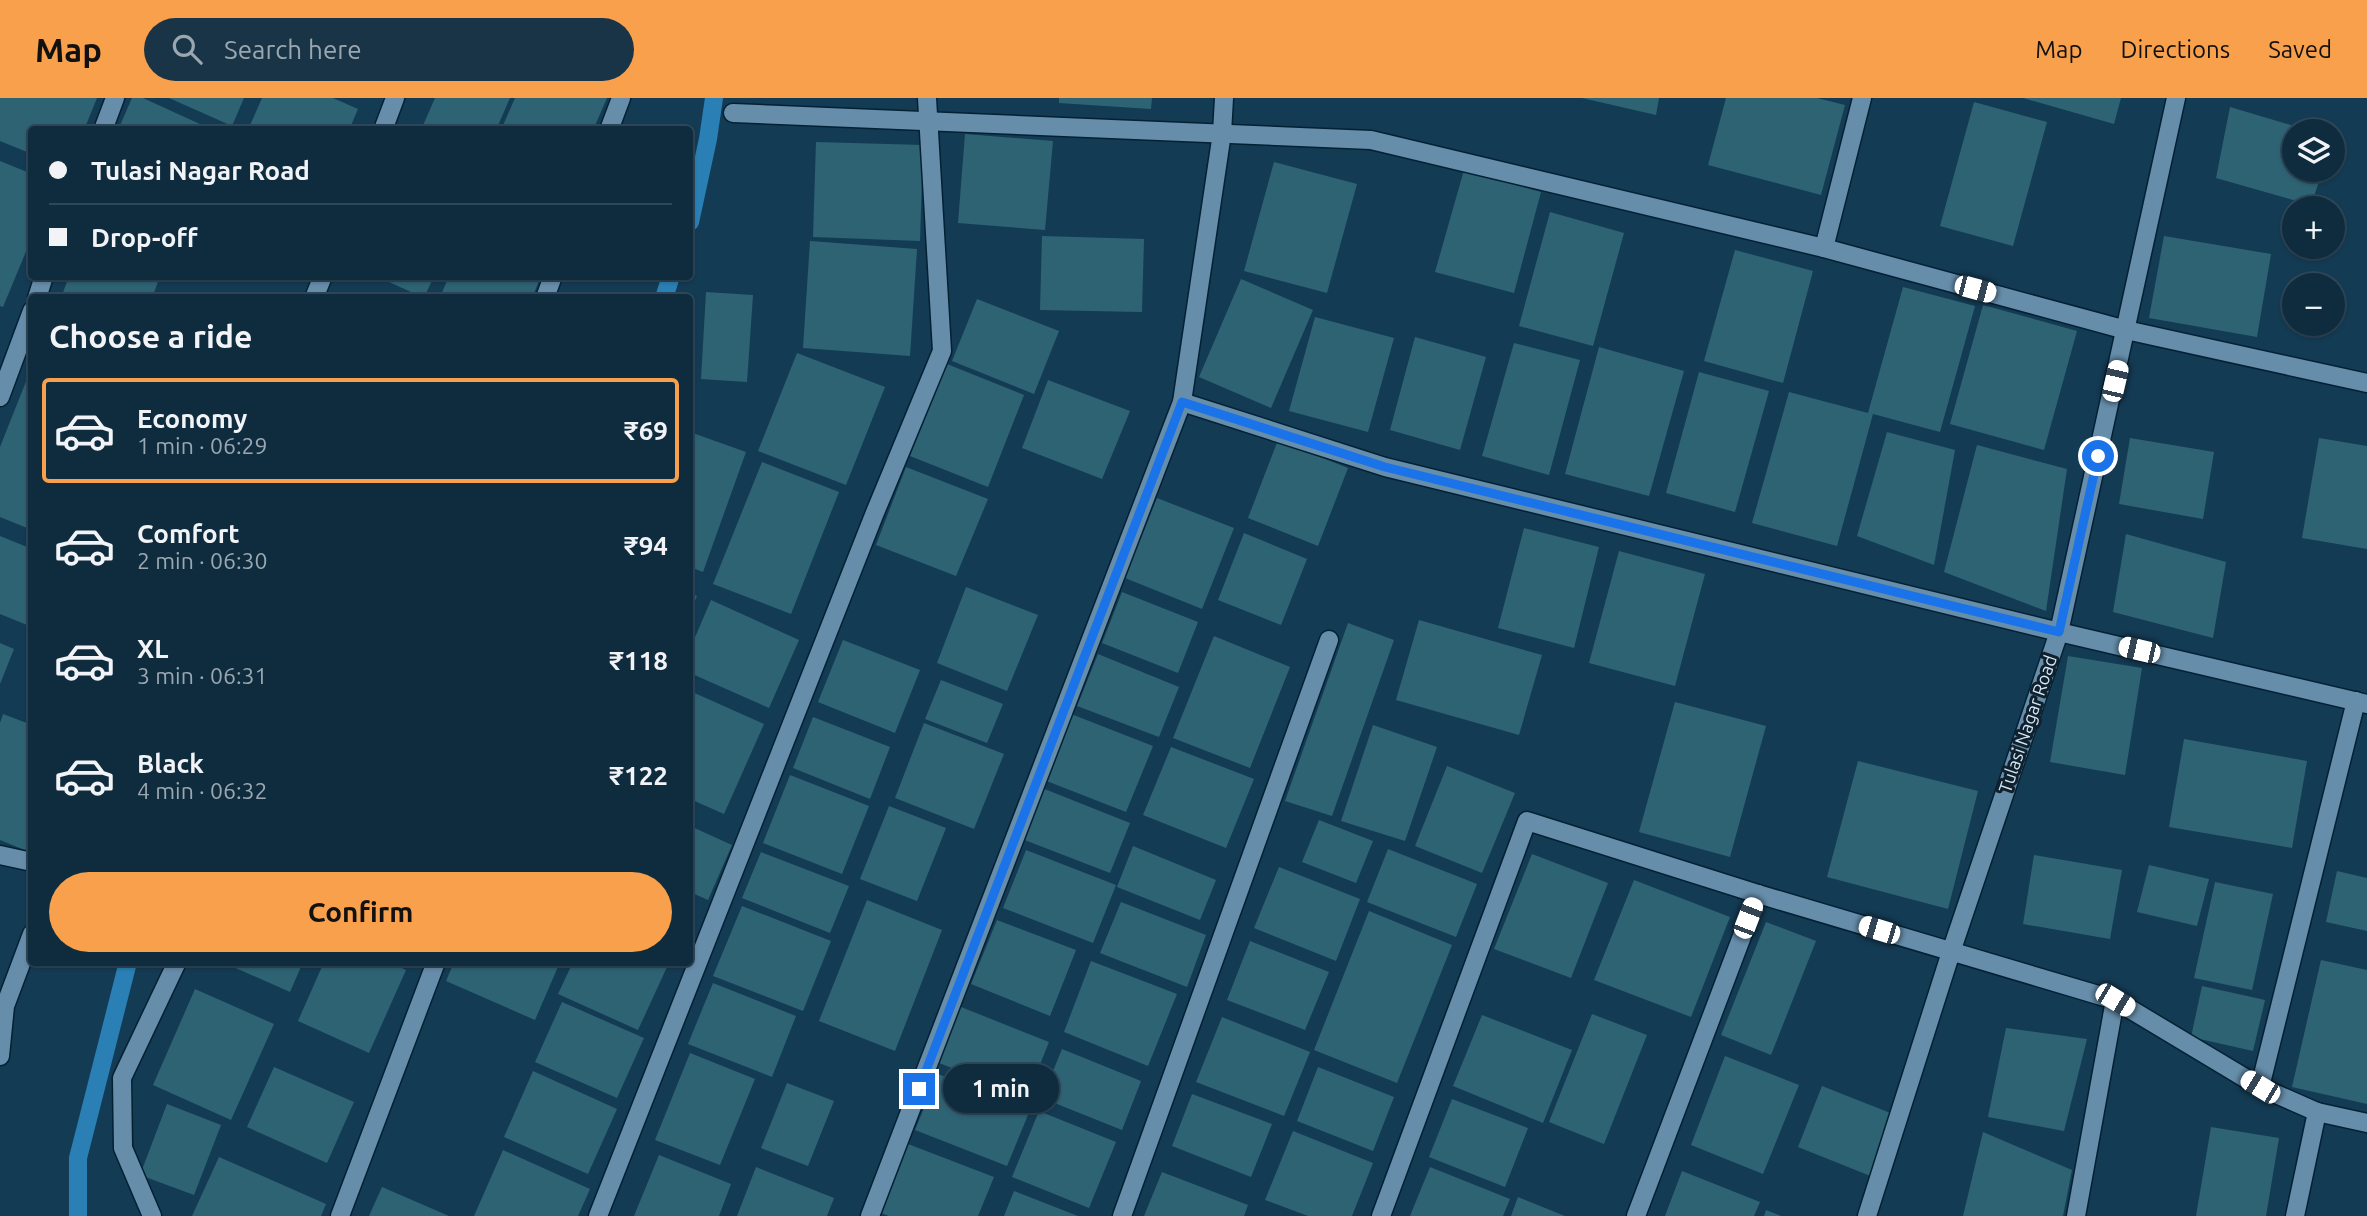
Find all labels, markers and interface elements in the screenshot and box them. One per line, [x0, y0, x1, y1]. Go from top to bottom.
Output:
search box [144, 18, 634, 81]
icon: search [168, 30, 206, 68]
text: Map [35, 31, 102, 68]
text: Search here [224, 35, 362, 64]
text: Map [2035, 36, 2082, 63]
text: Directions [2120, 36, 2230, 63]
text: Saved [2268, 36, 2332, 63]
map controls [2282, 119, 2345, 336]
button: layers [2282, 119, 2345, 182]
text: Tulasi Nagar Road [91, 156, 310, 185]
button: + [2282, 196, 2345, 259]
text: Drop-off [91, 223, 198, 252]
car [1952, 273, 1999, 305]
button: − [2282, 273, 2345, 336]
text: Choose a ride [49, 318, 252, 354]
car [2101, 358, 2130, 404]
icon: car [53, 399, 116, 462]
text: Economy [137, 404, 247, 433]
text: ₹69 [624, 416, 668, 445]
text: 1 min · 06:29 [137, 433, 268, 458]
route start [2082, 440, 2114, 472]
icon: car [53, 514, 116, 577]
text: Comfort [137, 519, 240, 548]
text: ₹94 [624, 531, 668, 560]
text: 2 min · 06:30 [137, 548, 268, 573]
icon: car [53, 629, 116, 692]
text: XL [137, 634, 168, 663]
car [2117, 635, 2162, 665]
text: ₹118 [609, 646, 668, 675]
street label: Tulasi Nagar Road [1994, 652, 2060, 795]
text: 3 min · 06:31 [137, 663, 268, 688]
icon: car [53, 744, 116, 807]
text: Black [137, 749, 204, 778]
text: ₹122 [609, 761, 668, 790]
text: 4 min · 06:32 [137, 778, 268, 803]
button: Confirm [49, 872, 672, 952]
car [1731, 895, 1766, 941]
car [1856, 914, 1903, 946]
car [2092, 980, 2139, 1020]
callout: 1 min [944, 1065, 1059, 1114]
car [2237, 1067, 2284, 1107]
route end [903, 1073, 935, 1105]
text: 1 min [972, 1076, 1030, 1101]

